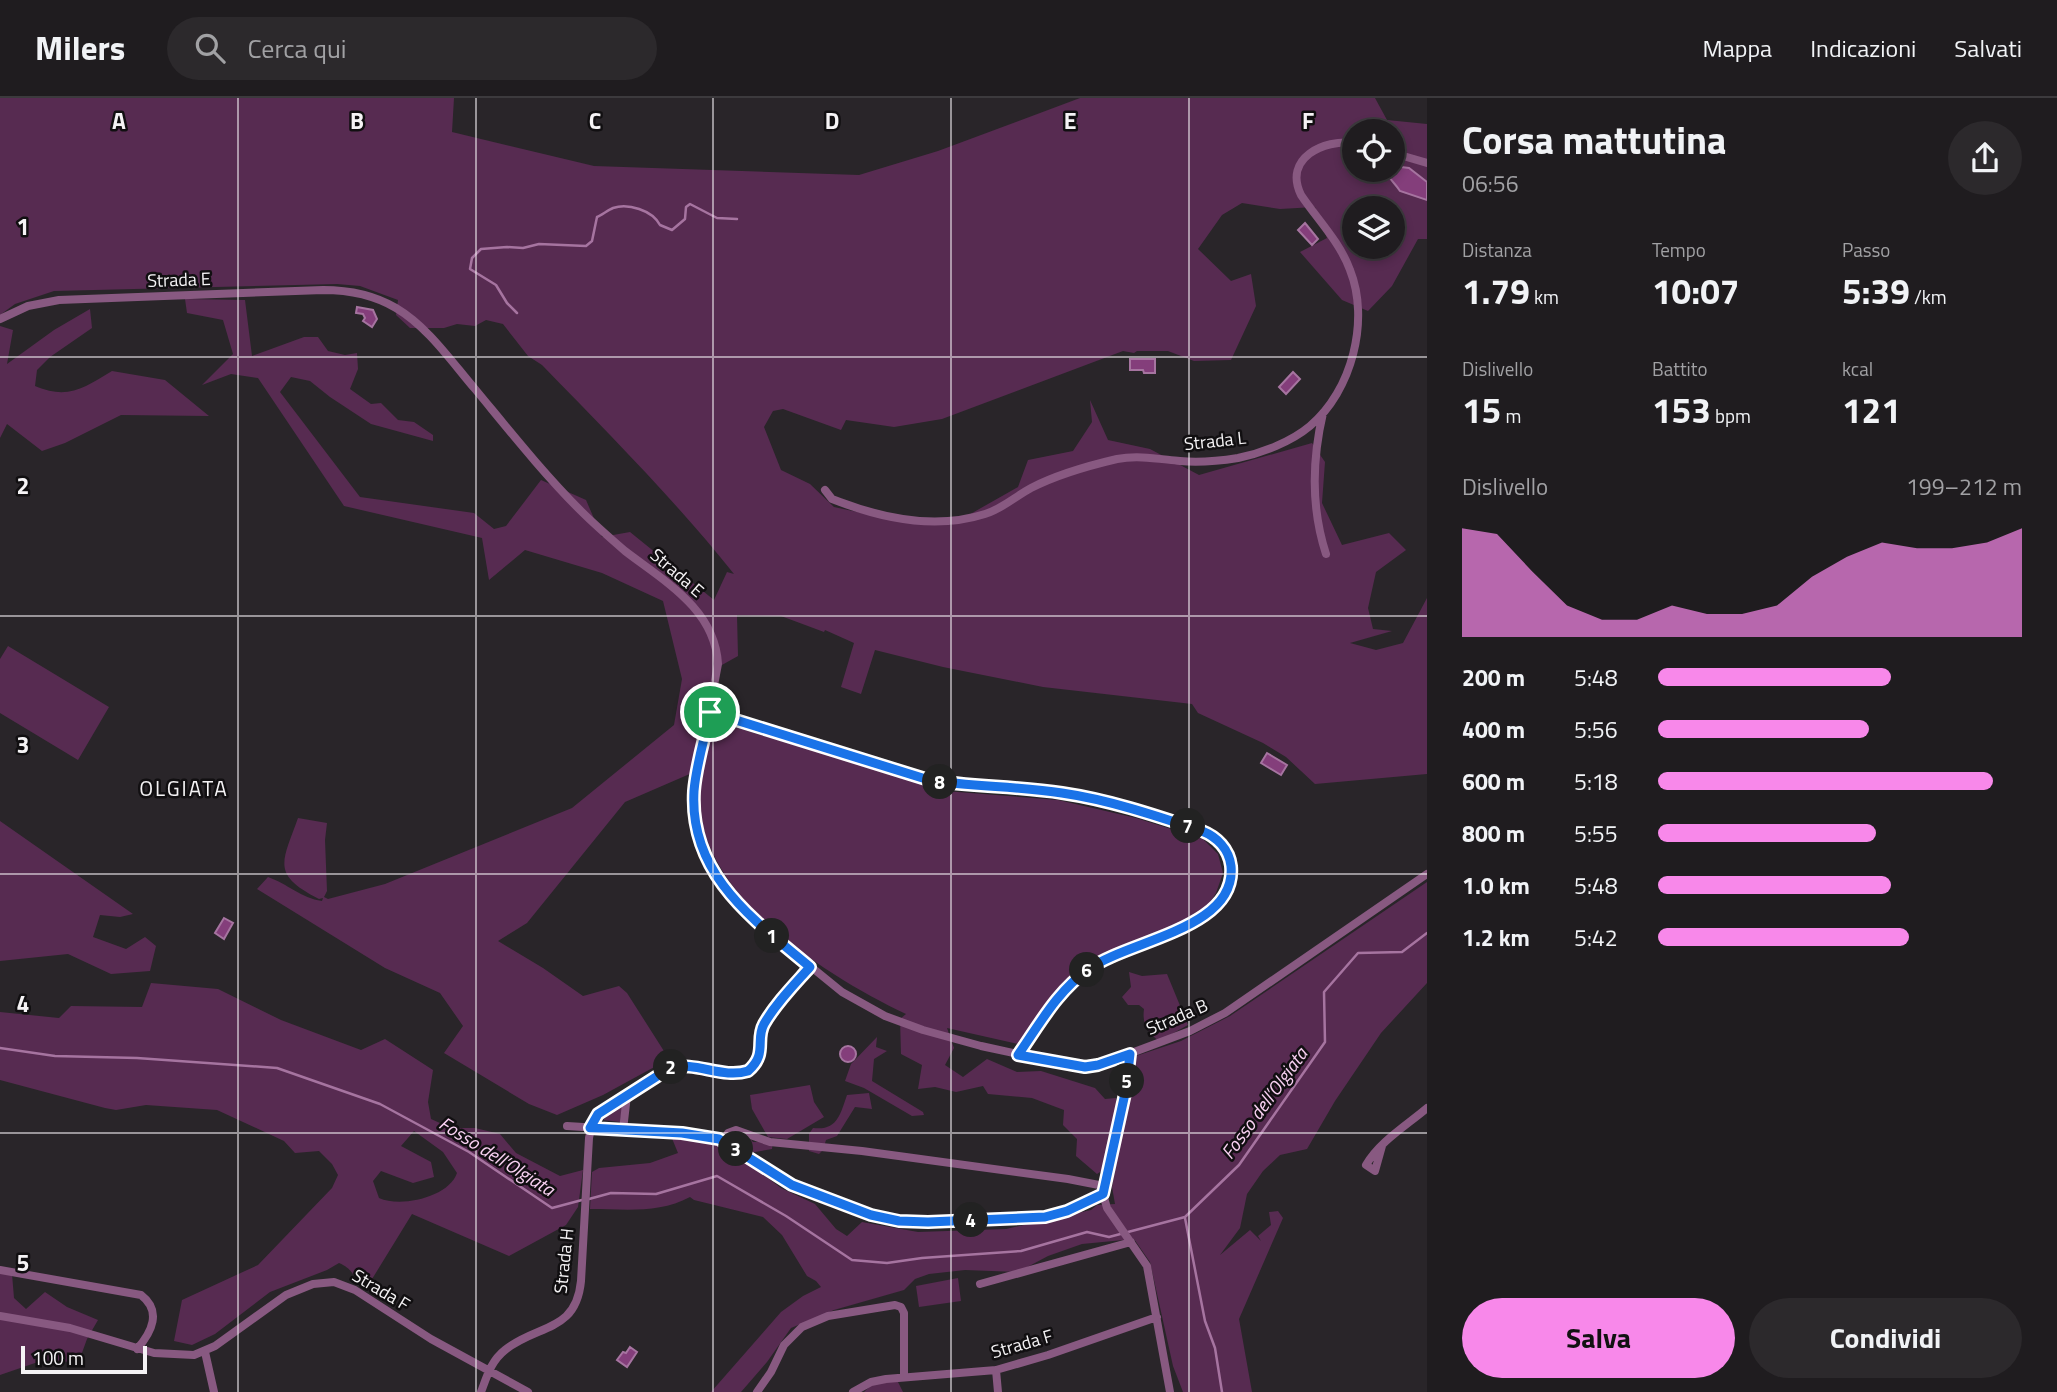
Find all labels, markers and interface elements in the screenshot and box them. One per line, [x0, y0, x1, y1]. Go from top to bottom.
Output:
search box [167, 17, 657, 80]
text: Milers [35, 23, 125, 73]
icon: search [191, 29, 229, 67]
text: Cerca qui [247, 29, 346, 68]
text: Mappa [1703, 30, 1772, 66]
text: Indicazioni [1810, 30, 1916, 66]
text: Salvati [1954, 30, 2022, 66]
text: A [112, 103, 126, 138]
text: B [350, 103, 364, 138]
text: C [589, 103, 601, 138]
text: D [825, 103, 839, 138]
text: E [1064, 103, 1076, 138]
text: F [1302, 103, 1314, 138]
text: Corsa mattutina [1462, 111, 1726, 169]
map controls [1342, 119, 1405, 259]
button: locate [1342, 119, 1405, 182]
button: share [1948, 121, 2022, 195]
text: 06:56 [1462, 166, 1519, 201]
button: layers [1342, 196, 1405, 259]
text: 1 [17, 209, 29, 244]
text: Distanza [1462, 235, 1532, 264]
text: Tempo [1652, 235, 1706, 264]
text: Passo [1842, 235, 1890, 264]
text: 1.79 [1462, 264, 1530, 318]
text: 10:07 [1652, 264, 1739, 318]
text: 5:39 [1842, 264, 1910, 318]
street label: Strada E [147, 265, 211, 294]
text: km [1530, 282, 1559, 311]
text: /km [1910, 282, 1947, 311]
text: Dislivello [1462, 354, 1533, 383]
text: Battito [1652, 354, 1707, 383]
text: kcal [1842, 354, 1873, 383]
text: 15 [1462, 383, 1501, 437]
text: 153 [1652, 383, 1711, 437]
text: 121 [1842, 383, 1901, 437]
text: m [1501, 401, 1521, 430]
text: bpm [1711, 401, 1751, 430]
street label: Strada L [1183, 424, 1248, 457]
text: 2 [17, 468, 29, 503]
text: Dislivello [1462, 469, 1548, 504]
text: 199–212 m [1906, 469, 2022, 504]
street label: Strada E [644, 542, 710, 604]
text: 200 m [1462, 660, 1525, 695]
text: 5:48 [1574, 660, 1618, 695]
pin [680, 682, 740, 742]
icon: arrive [691, 693, 729, 731]
text: 400 m [1462, 712, 1525, 747]
text: 5:56 [1574, 712, 1618, 747]
text: 3 [17, 727, 29, 762]
pin: 8 [922, 764, 958, 800]
text: 600 m [1462, 764, 1525, 799]
text: 5:18 [1574, 764, 1618, 799]
text: 8 [934, 767, 945, 796]
district label: OLGIATA [139, 772, 229, 804]
pin: 7 [1170, 808, 1206, 844]
text: 7 [1182, 811, 1193, 840]
text: 800 m [1462, 816, 1525, 851]
text: 5:55 [1574, 816, 1618, 851]
text: 1.0 km [1462, 868, 1530, 903]
text: 5:48 [1574, 868, 1618, 903]
pin: 1 [754, 918, 790, 954]
text: 1.2 km [1462, 920, 1530, 955]
text: 5:42 [1574, 920, 1618, 955]
text: 1 [766, 921, 777, 950]
pin: 6 [1070, 952, 1104, 988]
text: 6 [1081, 955, 1092, 984]
text: 4 [17, 986, 29, 1021]
street label: Strada B [1142, 991, 1212, 1042]
water label: Fosso dell’Olgiata [1213, 1040, 1315, 1165]
pin: 2 [654, 1049, 688, 1084]
text: 2 [665, 1052, 676, 1081]
pin: 5 [1110, 1063, 1144, 1098]
text: 5 [1121, 1066, 1132, 1095]
water label: Fosso dell’Olgiata [434, 1108, 562, 1204]
pin: 3 [718, 1132, 754, 1166]
text: 3 [730, 1134, 741, 1163]
pin: 4 [954, 1202, 988, 1238]
text: 4 [965, 1205, 976, 1234]
street label: Strada H [547, 1227, 580, 1295]
text: 5 [17, 1245, 29, 1280]
street label: Strada F [347, 1262, 415, 1317]
button: Salva [1462, 1298, 1735, 1378]
button: Condividi [1749, 1298, 2022, 1378]
street label: Strada F [988, 1322, 1056, 1365]
scale bar [21, 1343, 147, 1375]
text: 100 m [32, 1343, 84, 1372]

